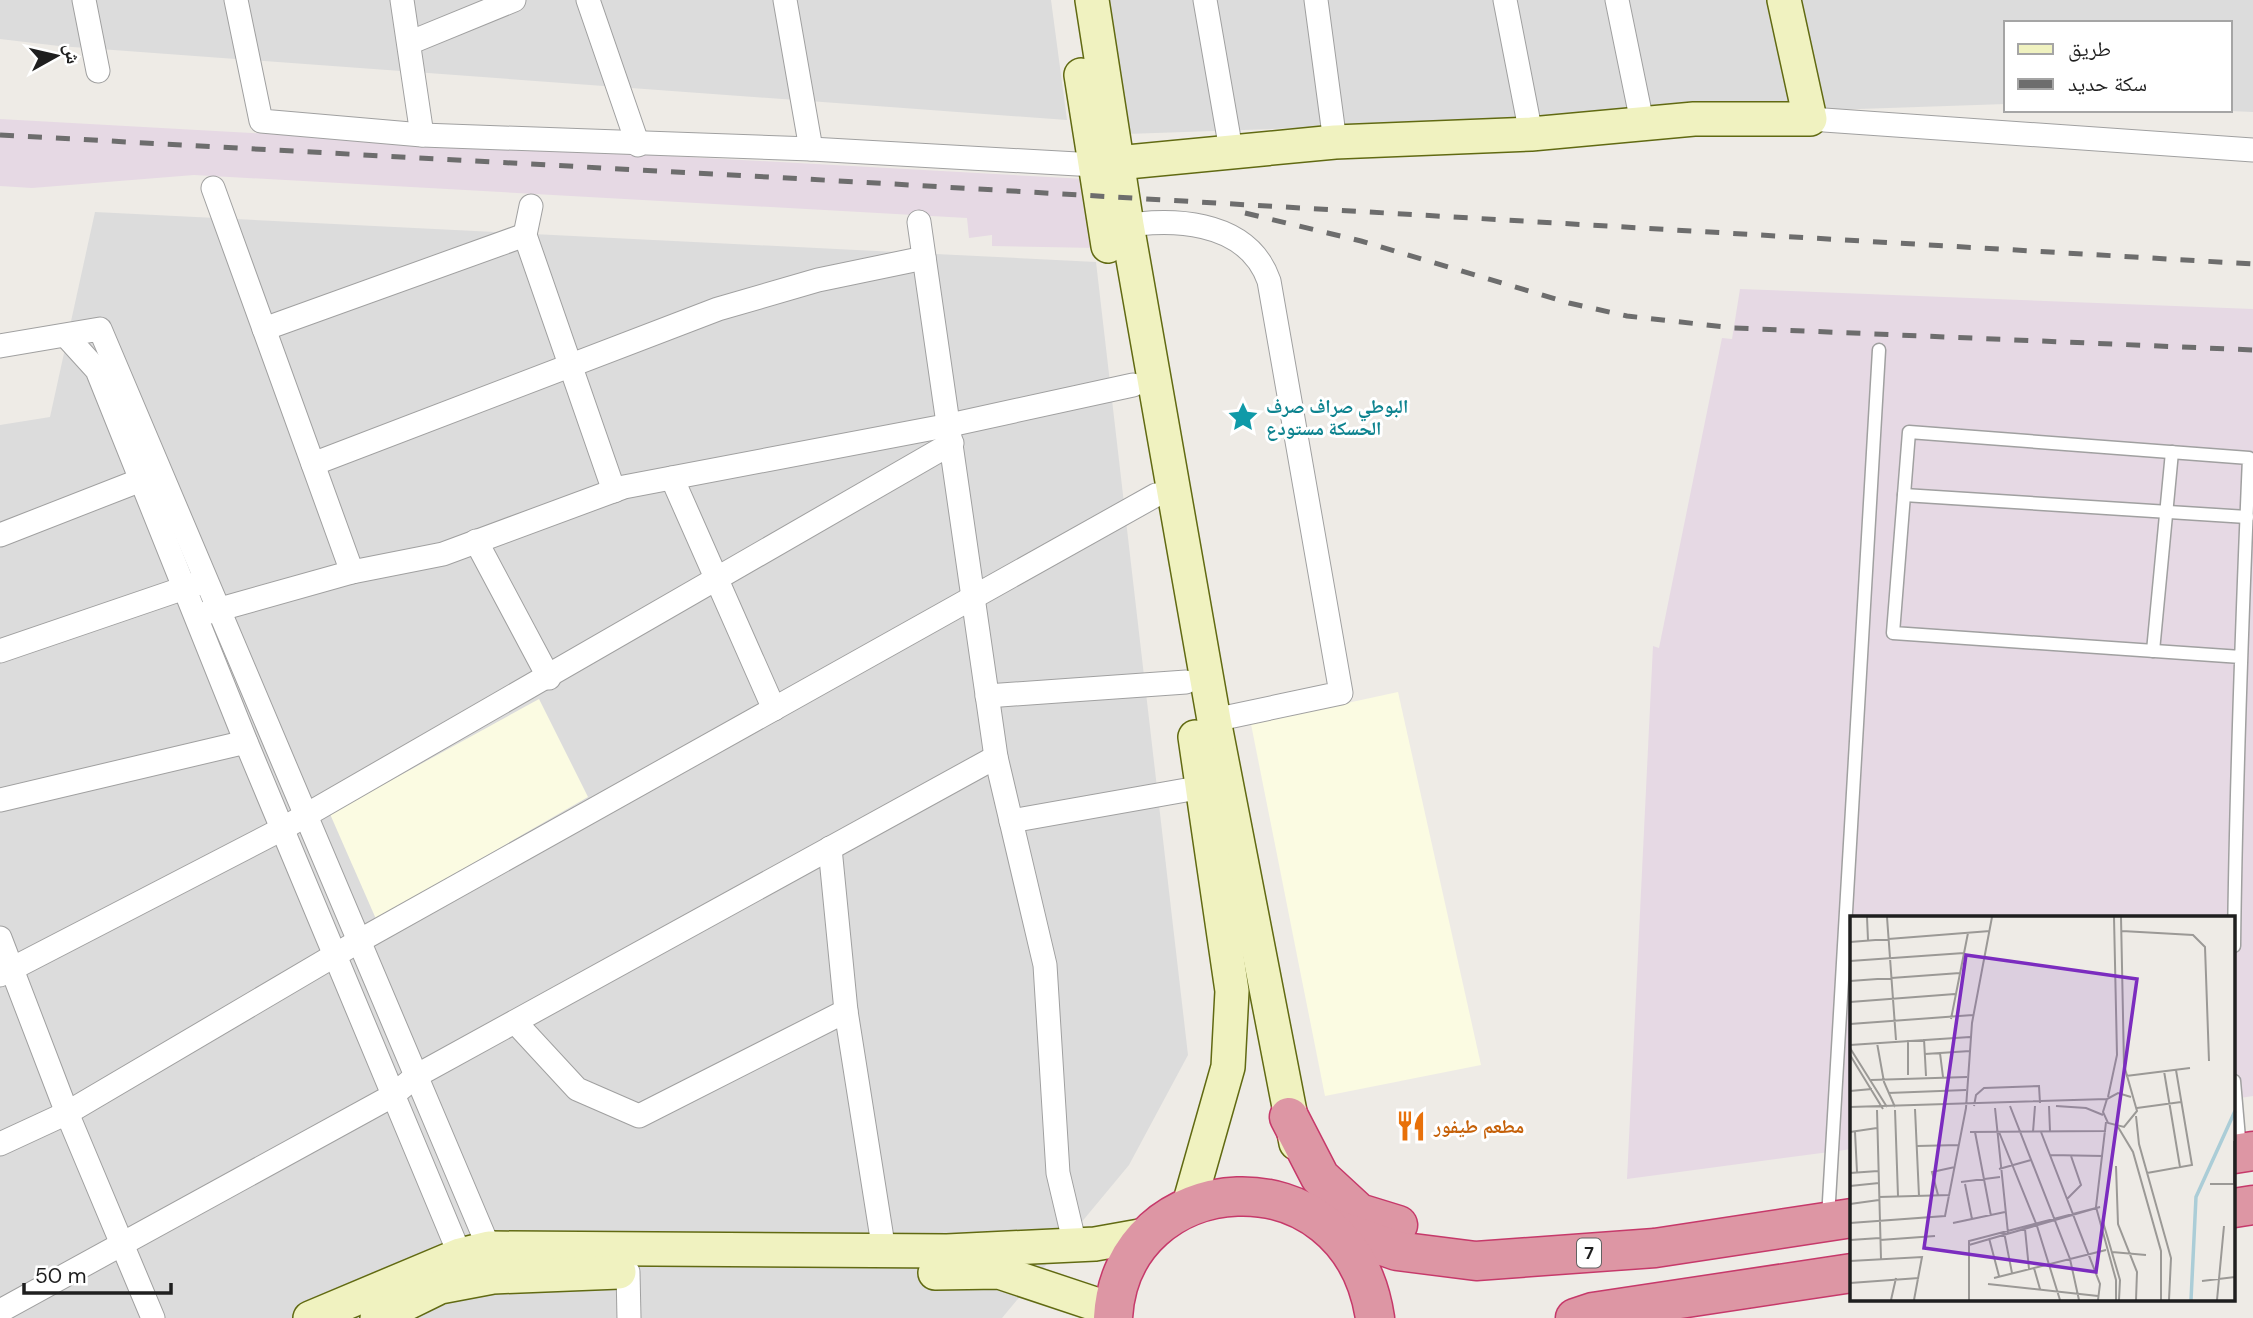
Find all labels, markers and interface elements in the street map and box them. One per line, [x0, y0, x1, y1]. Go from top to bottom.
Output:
north arrow [21, 21, 91, 91]
legend [2004, 21, 2232, 112]
text: طريق [2068, 35, 2111, 63]
text: ش [59, 42, 86, 65]
text: سكة حديد [2068, 70, 2147, 98]
place label: البوطي صراف صرف الحسكة مستودع [1266, 394, 1408, 441]
place icon: البوطي صراف صرف الحسكة مستودع [1226, 400, 1260, 434]
inset map [1850, 916, 2236, 1300]
restaurant icon: مطعم طيفور [1394, 1109, 1428, 1143]
place label: مطعم طيفور [1433, 1114, 1524, 1139]
road number: 7 [1577, 1238, 1601, 1268]
scale bar [24, 1252, 172, 1296]
text: 50 m [35, 1262, 86, 1290]

